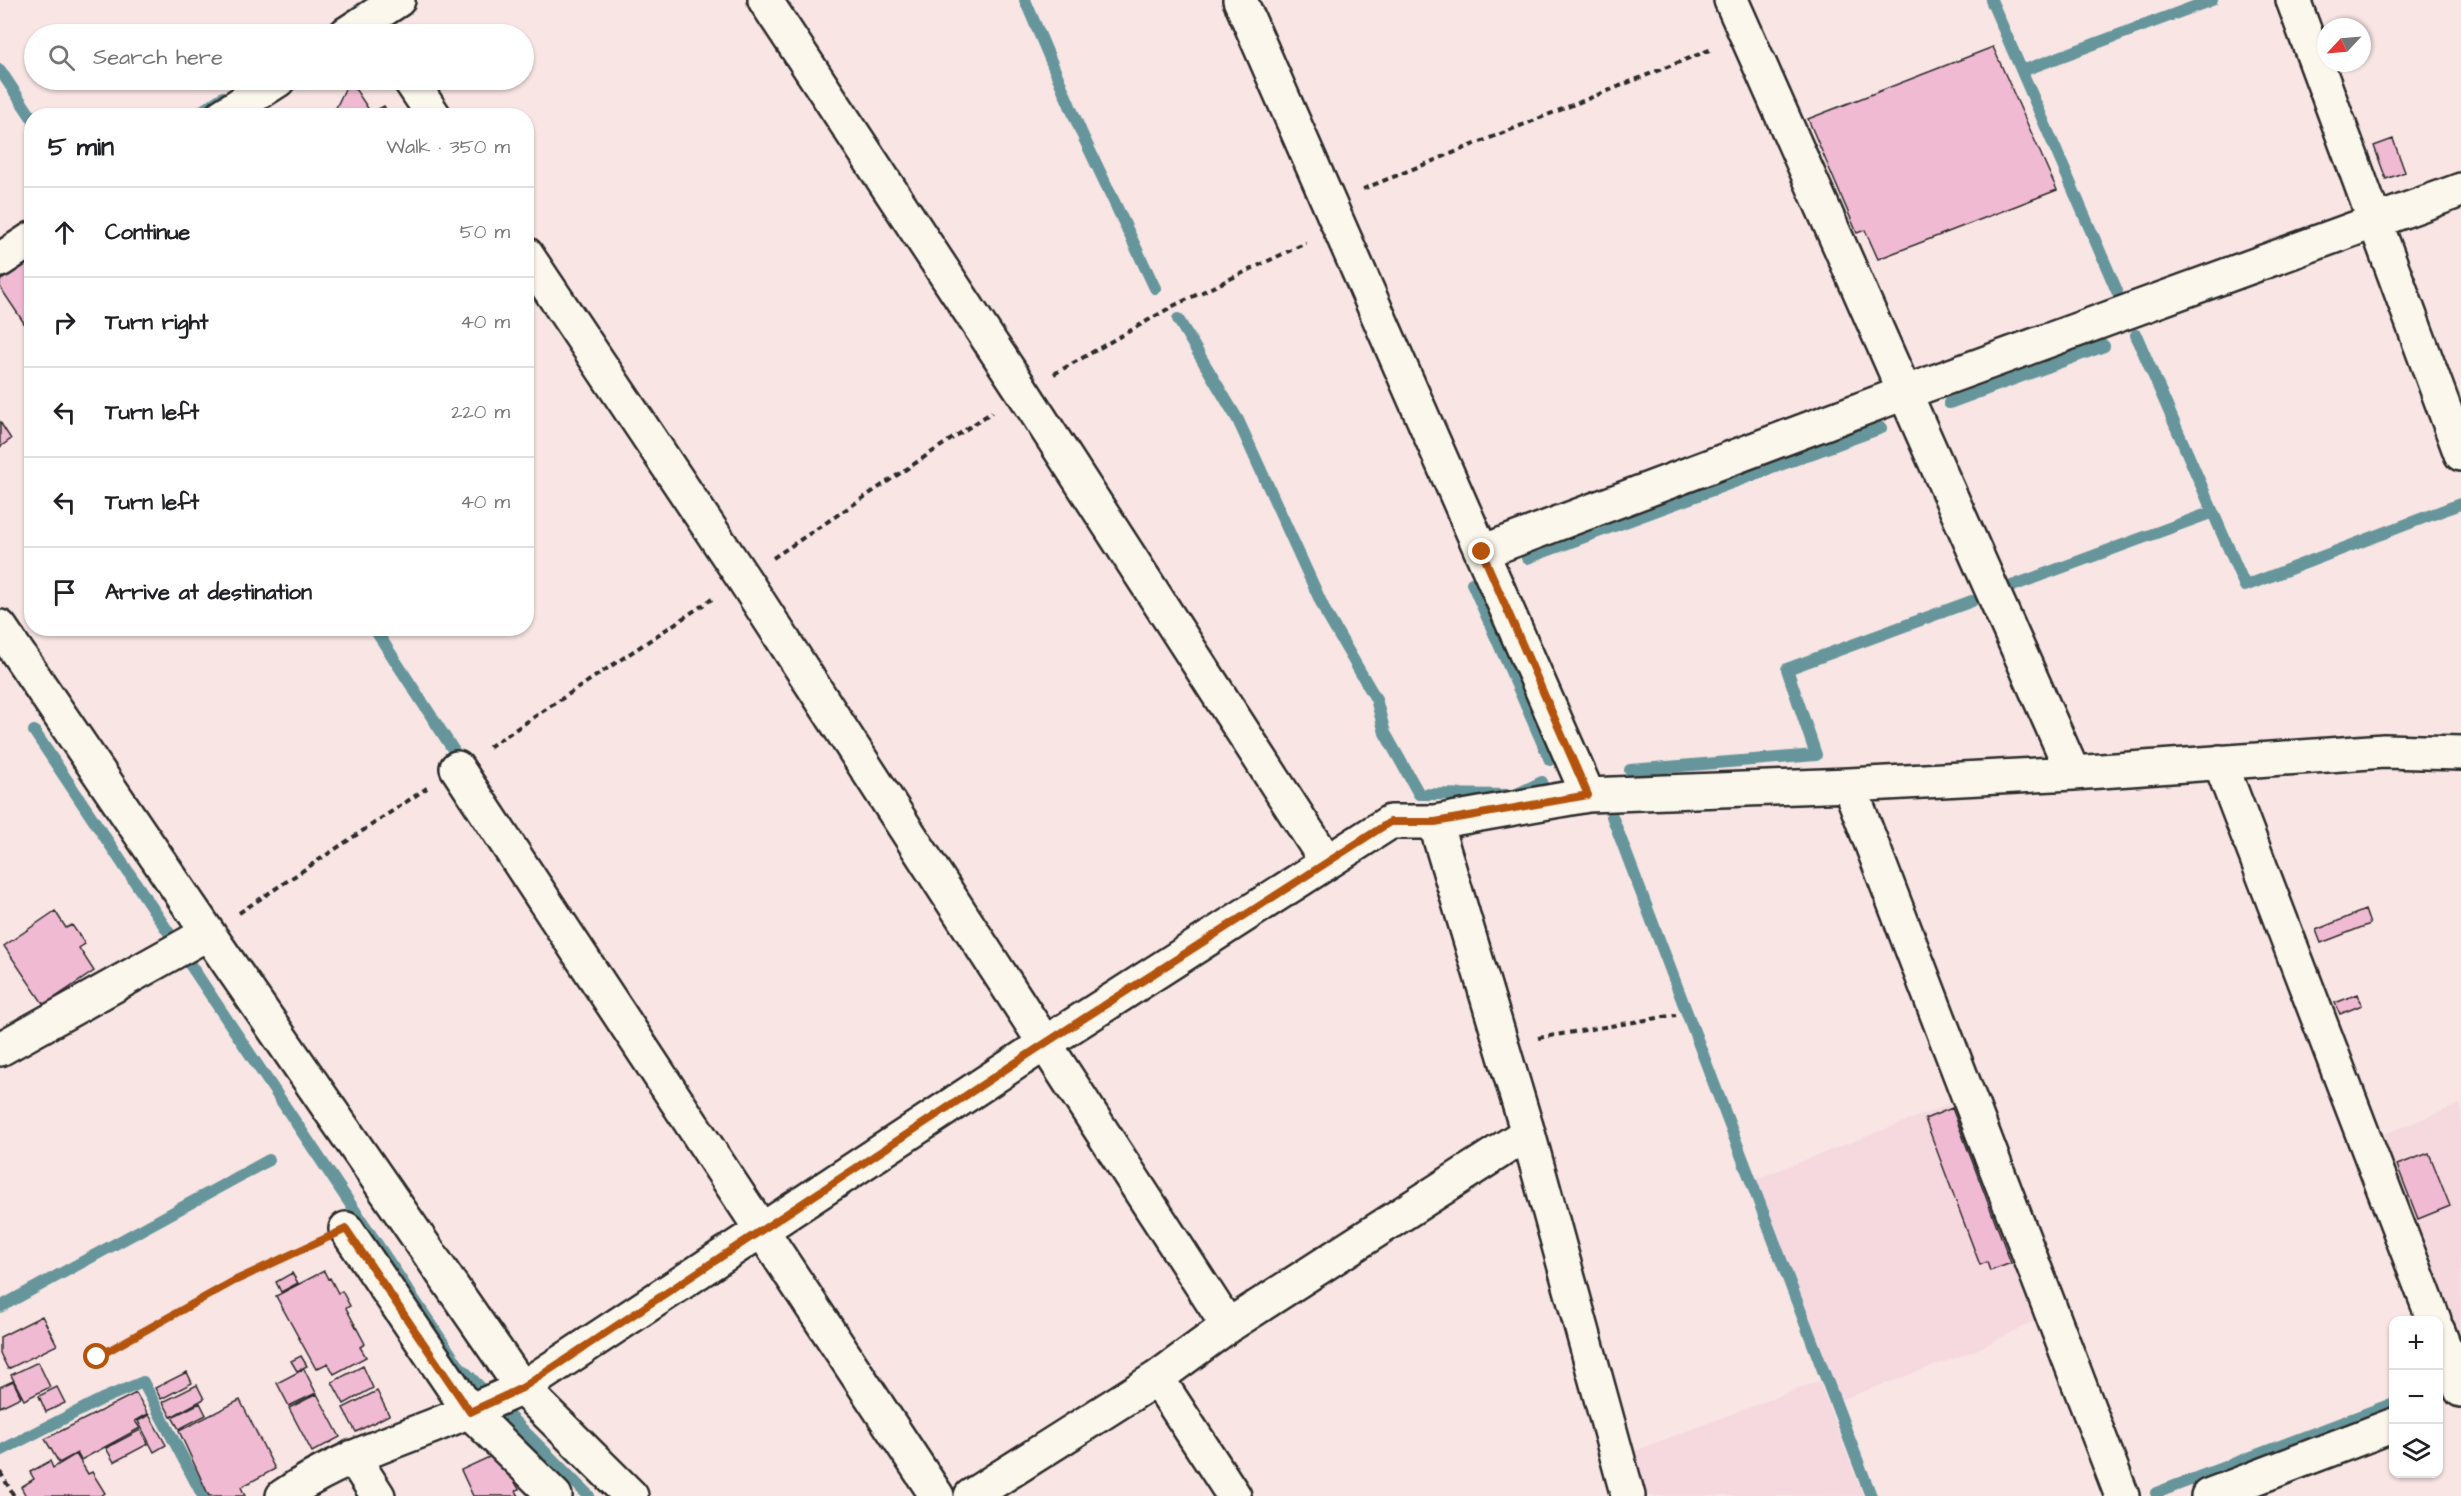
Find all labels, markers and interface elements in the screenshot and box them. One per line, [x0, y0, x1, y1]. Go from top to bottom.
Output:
north arrow [2317, 18, 2371, 72]
search box [24, 24, 534, 90]
icon: search [45, 41, 78, 74]
text: Search here [93, 42, 223, 73]
text: 5 min [48, 129, 114, 165]
text: Walk · 350 m [386, 133, 510, 161]
icon: ahead [48, 216, 81, 249]
text: Continue [105, 217, 190, 248]
text: 50 m [460, 218, 510, 246]
icon: right [48, 306, 81, 339]
text: Turn right [105, 307, 208, 338]
text: 40 m [460, 308, 510, 336]
icon: left [48, 396, 81, 429]
text: Turn left [105, 397, 199, 428]
text: 220 m [451, 398, 510, 426]
icon: left [48, 486, 81, 519]
text: Turn left [105, 487, 199, 518]
text: 40 m [460, 488, 510, 516]
route end [1468, 538, 1494, 564]
icon: arrive [48, 576, 81, 609]
text: Arrive at destination [105, 577, 312, 608]
map controls [2389, 1316, 2443, 1478]
button: + [2389, 1316, 2443, 1370]
route start [83, 1343, 109, 1369]
button: − [2389, 1370, 2443, 1424]
button: layers [2389, 1424, 2443, 1478]

